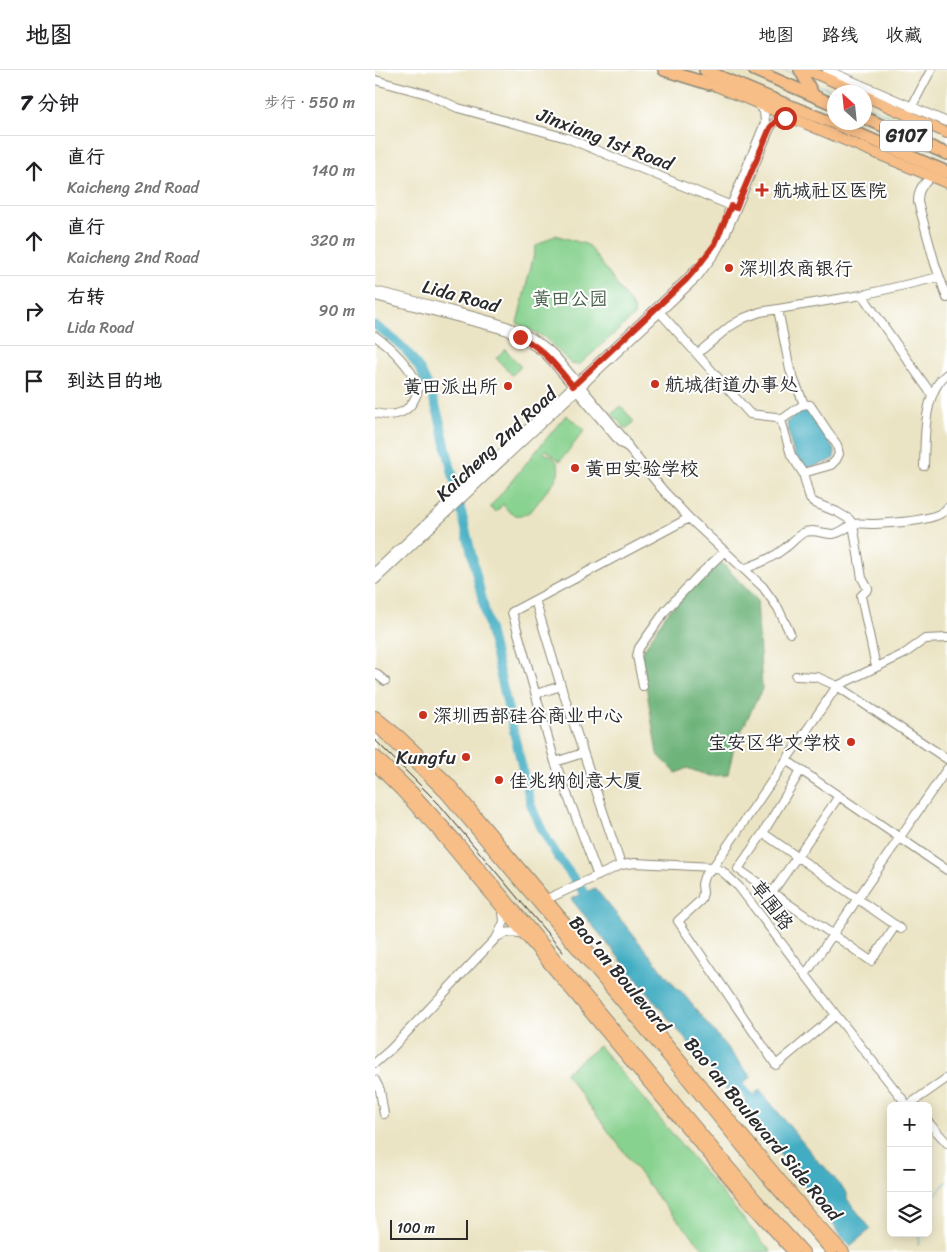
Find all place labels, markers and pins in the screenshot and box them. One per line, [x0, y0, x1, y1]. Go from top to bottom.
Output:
place label: 航城社区医院 [773, 174, 887, 207]
marker: 航城社区医院 [755, 183, 769, 197]
place label: 深圳农商银行 [739, 252, 853, 285]
marker: 深圳农商银行 [723, 262, 735, 274]
place label: 航城街道办事处 [665, 368, 798, 401]
place label: 黄田派出所 [403, 370, 498, 403]
marker: 航城街道办事处 [649, 378, 661, 390]
marker: 黄田派出所 [502, 380, 514, 392]
place label: 黄田实验学校 [585, 452, 699, 485]
marker: 黄田实验学校 [569, 462, 581, 474]
place label: 深圳西部硅谷商业中心 [433, 699, 623, 732]
marker: 深圳西部硅谷商业中心 [417, 709, 429, 721]
place label: 宝安区华文学校 [708, 726, 841, 759]
marker: 宝安区华文学校 [845, 736, 857, 748]
place label: Kungfu [396, 741, 456, 774]
marker: Kungfu [460, 751, 472, 763]
place label: 佳兆纳创意大厦 [509, 764, 642, 797]
marker: 佳兆纳创意大厦 [493, 774, 505, 786]

